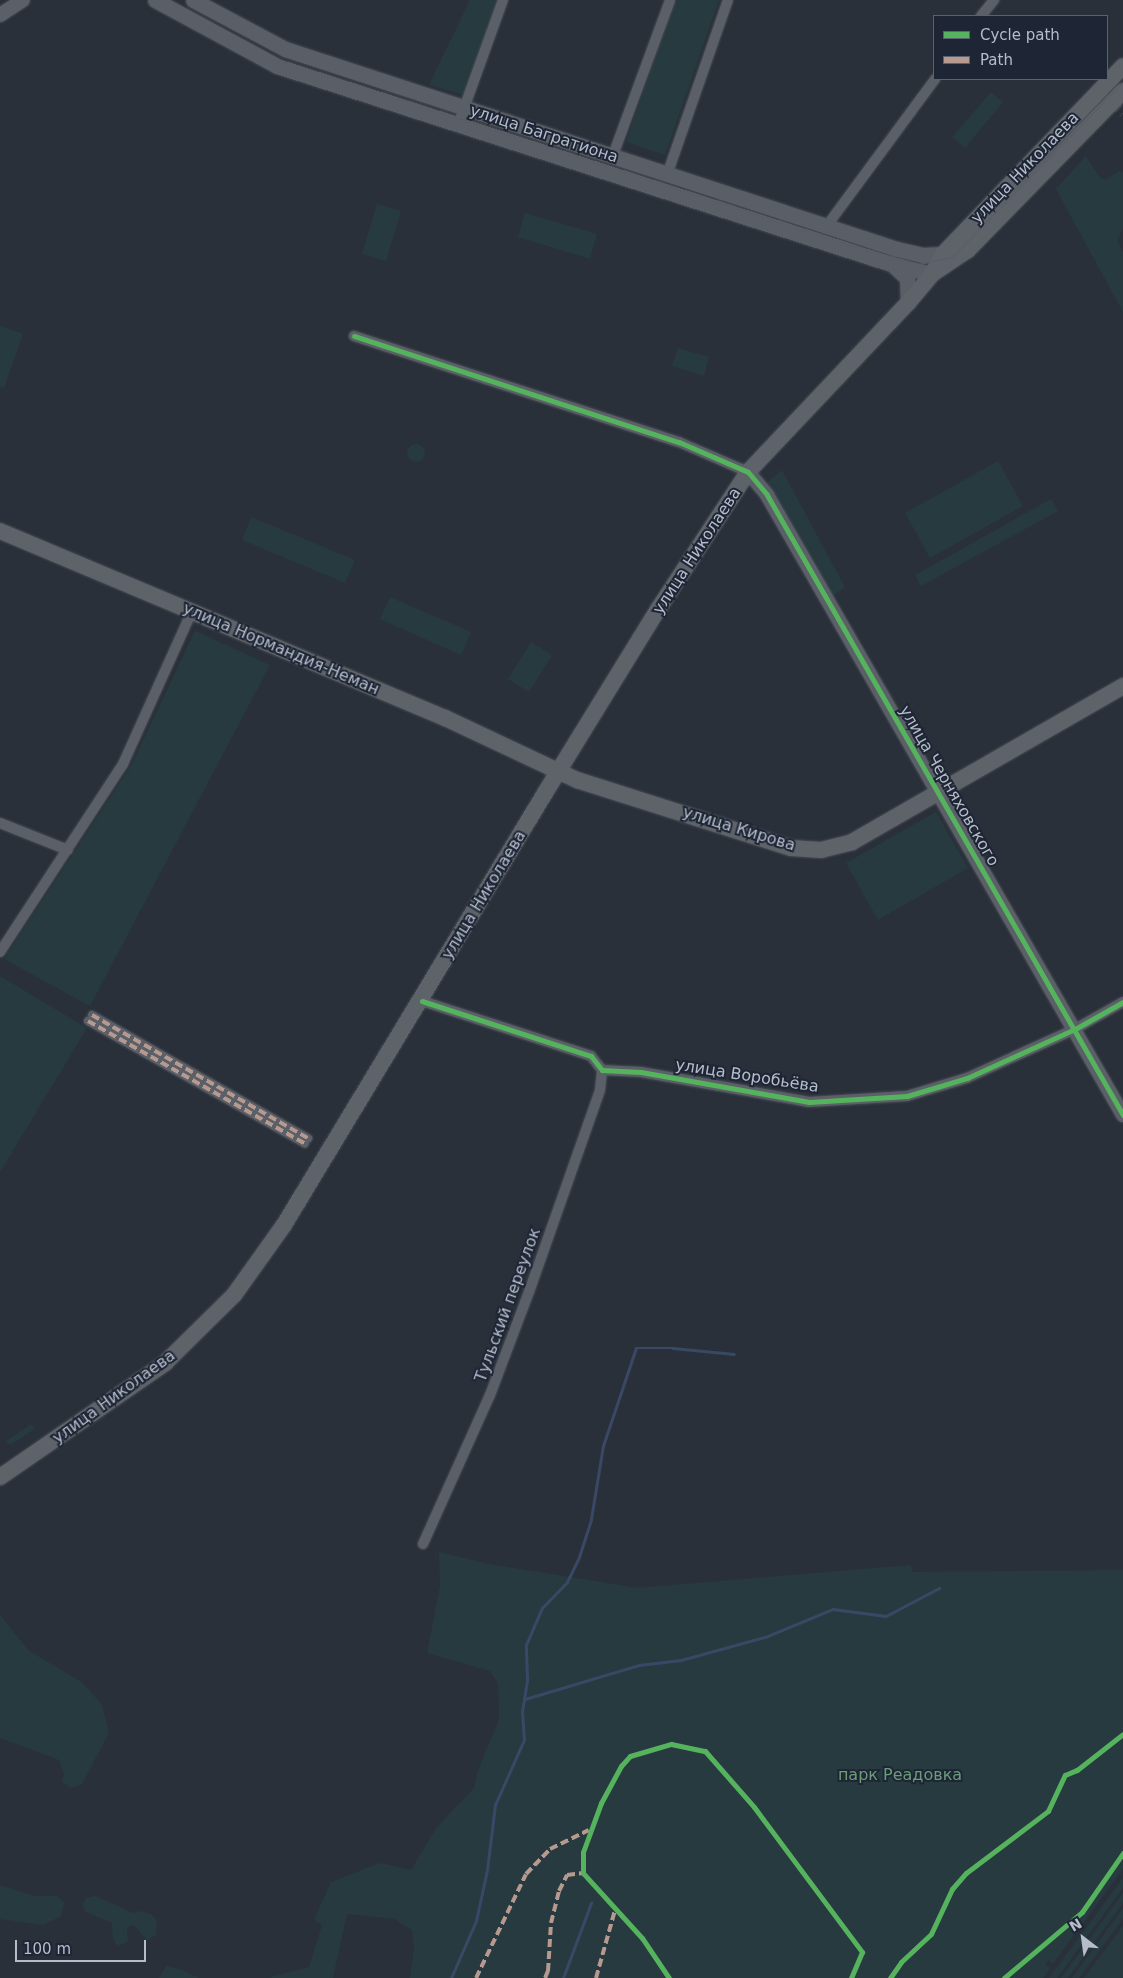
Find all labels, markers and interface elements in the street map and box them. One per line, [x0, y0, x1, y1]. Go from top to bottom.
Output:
legend [933, 15, 1108, 80]
text: Cycle path [980, 26, 1060, 44]
text: Path [980, 51, 1013, 69]
street label: улица Багратиона [467, 101, 621, 167]
street label: улица Николаева [967, 109, 1083, 227]
street label: улица Николаева [649, 484, 745, 618]
street label: улица Нормандия-Неман [180, 599, 382, 699]
street label: улица Черняховского [895, 702, 1003, 870]
street label: улица Кирова [680, 803, 798, 855]
street label: улица Николаева [438, 827, 530, 963]
street label: улица Воробьёва [674, 1055, 820, 1097]
street label: Тульский переулок [471, 1225, 545, 1385]
street label: улица Николаева [49, 1346, 179, 1448]
park label: парк Реадовка [838, 1765, 962, 1785]
north arrow [1058, 1913, 1108, 1963]
text: N [1066, 1915, 1085, 1935]
scale bar [18, 1930, 149, 1962]
text: 100 m [23, 1940, 71, 1958]

